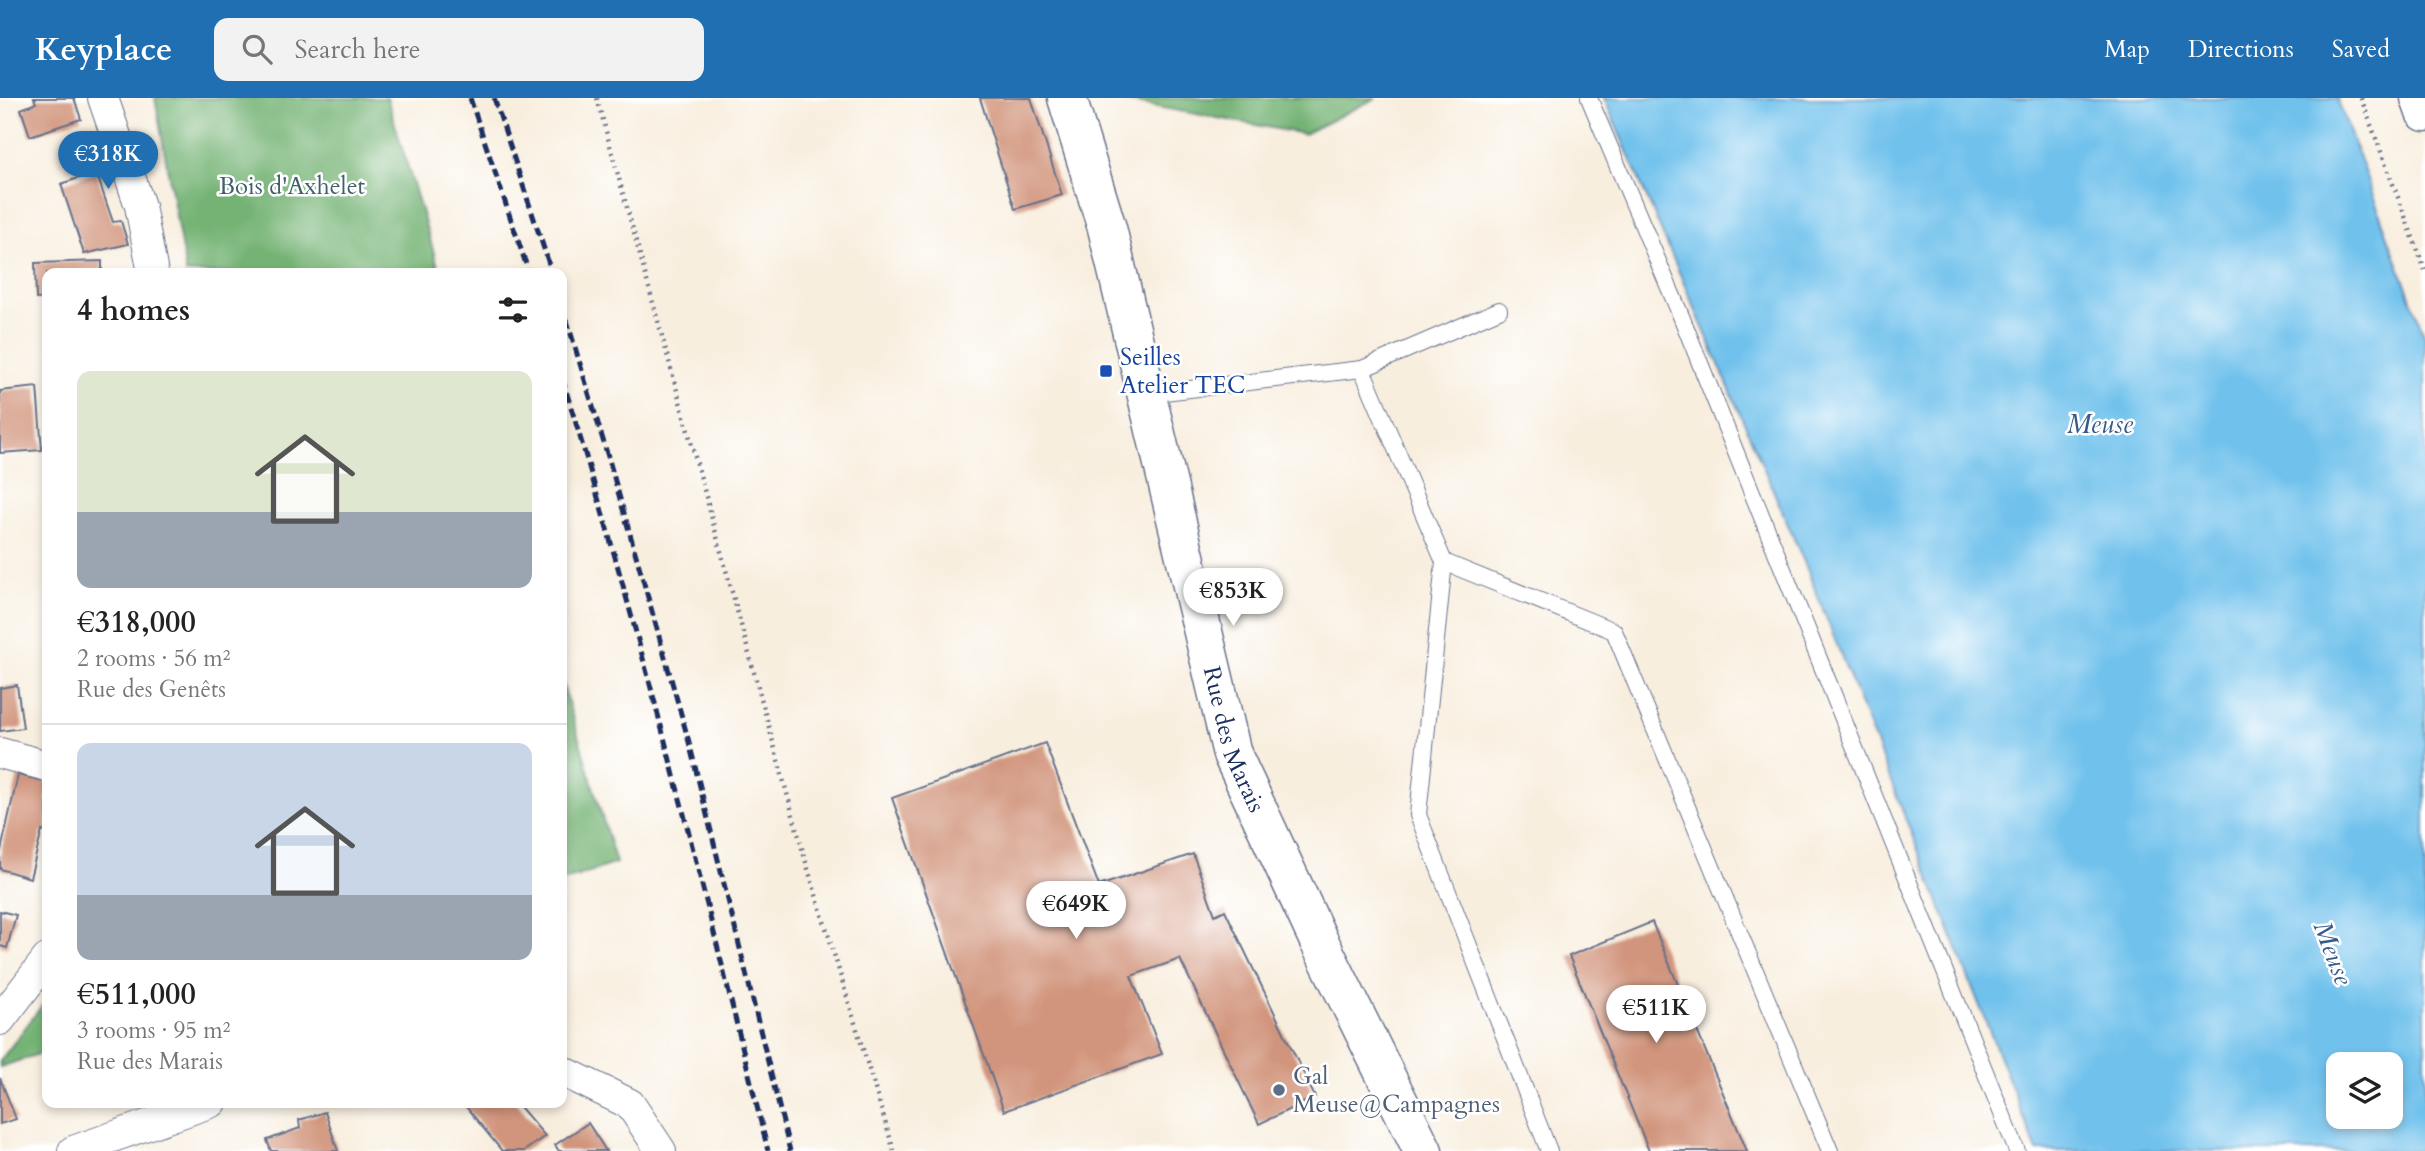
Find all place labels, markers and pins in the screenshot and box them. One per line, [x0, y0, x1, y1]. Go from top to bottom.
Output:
pin: €318K [59, 132, 157, 191]
place label: Seilles Atelier TEC [1120, 341, 1245, 402]
marker: Seilles Atelier TEC [1098, 363, 1114, 379]
pin: €853K [1184, 568, 1282, 628]
pin: €649K [1027, 882, 1125, 941]
pin: €511K [1607, 986, 1705, 1045]
place label: Gal Meuse@Campagnes [1293, 1060, 1500, 1121]
marker: Gal Meuse@Campagnes [1271, 1082, 1287, 1098]

